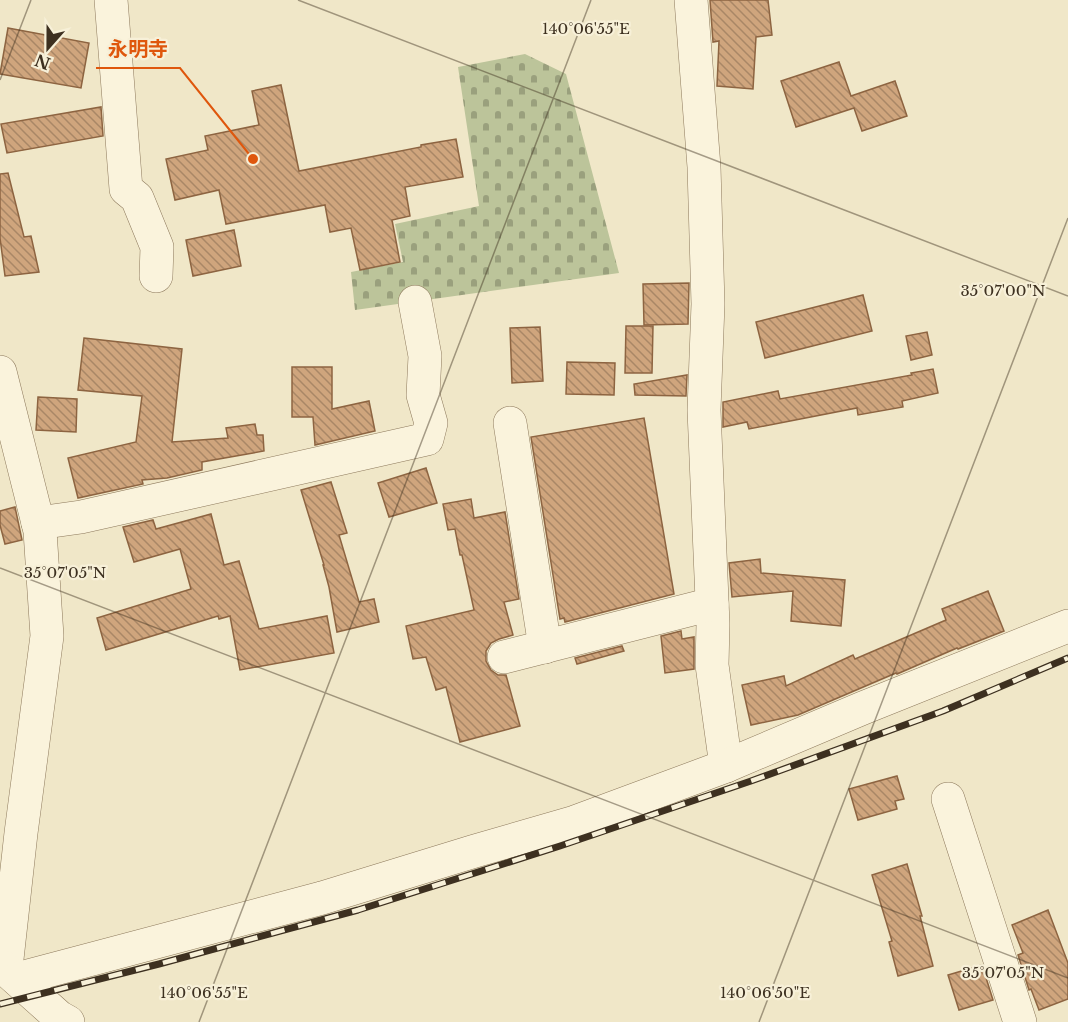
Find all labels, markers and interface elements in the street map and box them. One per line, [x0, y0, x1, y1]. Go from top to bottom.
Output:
north arrow [18, 18, 78, 78]
text: 140°06'55"E [542, 19, 630, 38]
callout: 永明寺 [96, 30, 180, 68]
text: 永明寺 [108, 37, 168, 61]
text: N [32, 50, 53, 74]
text: 35°07'00"N [961, 281, 1045, 300]
text: 35°07'05"N [24, 563, 106, 582]
text: 35°07'05"N [962, 963, 1044, 982]
text: 140°06'55"E [160, 983, 248, 1002]
text: 140°06'50"E [720, 983, 810, 1002]

